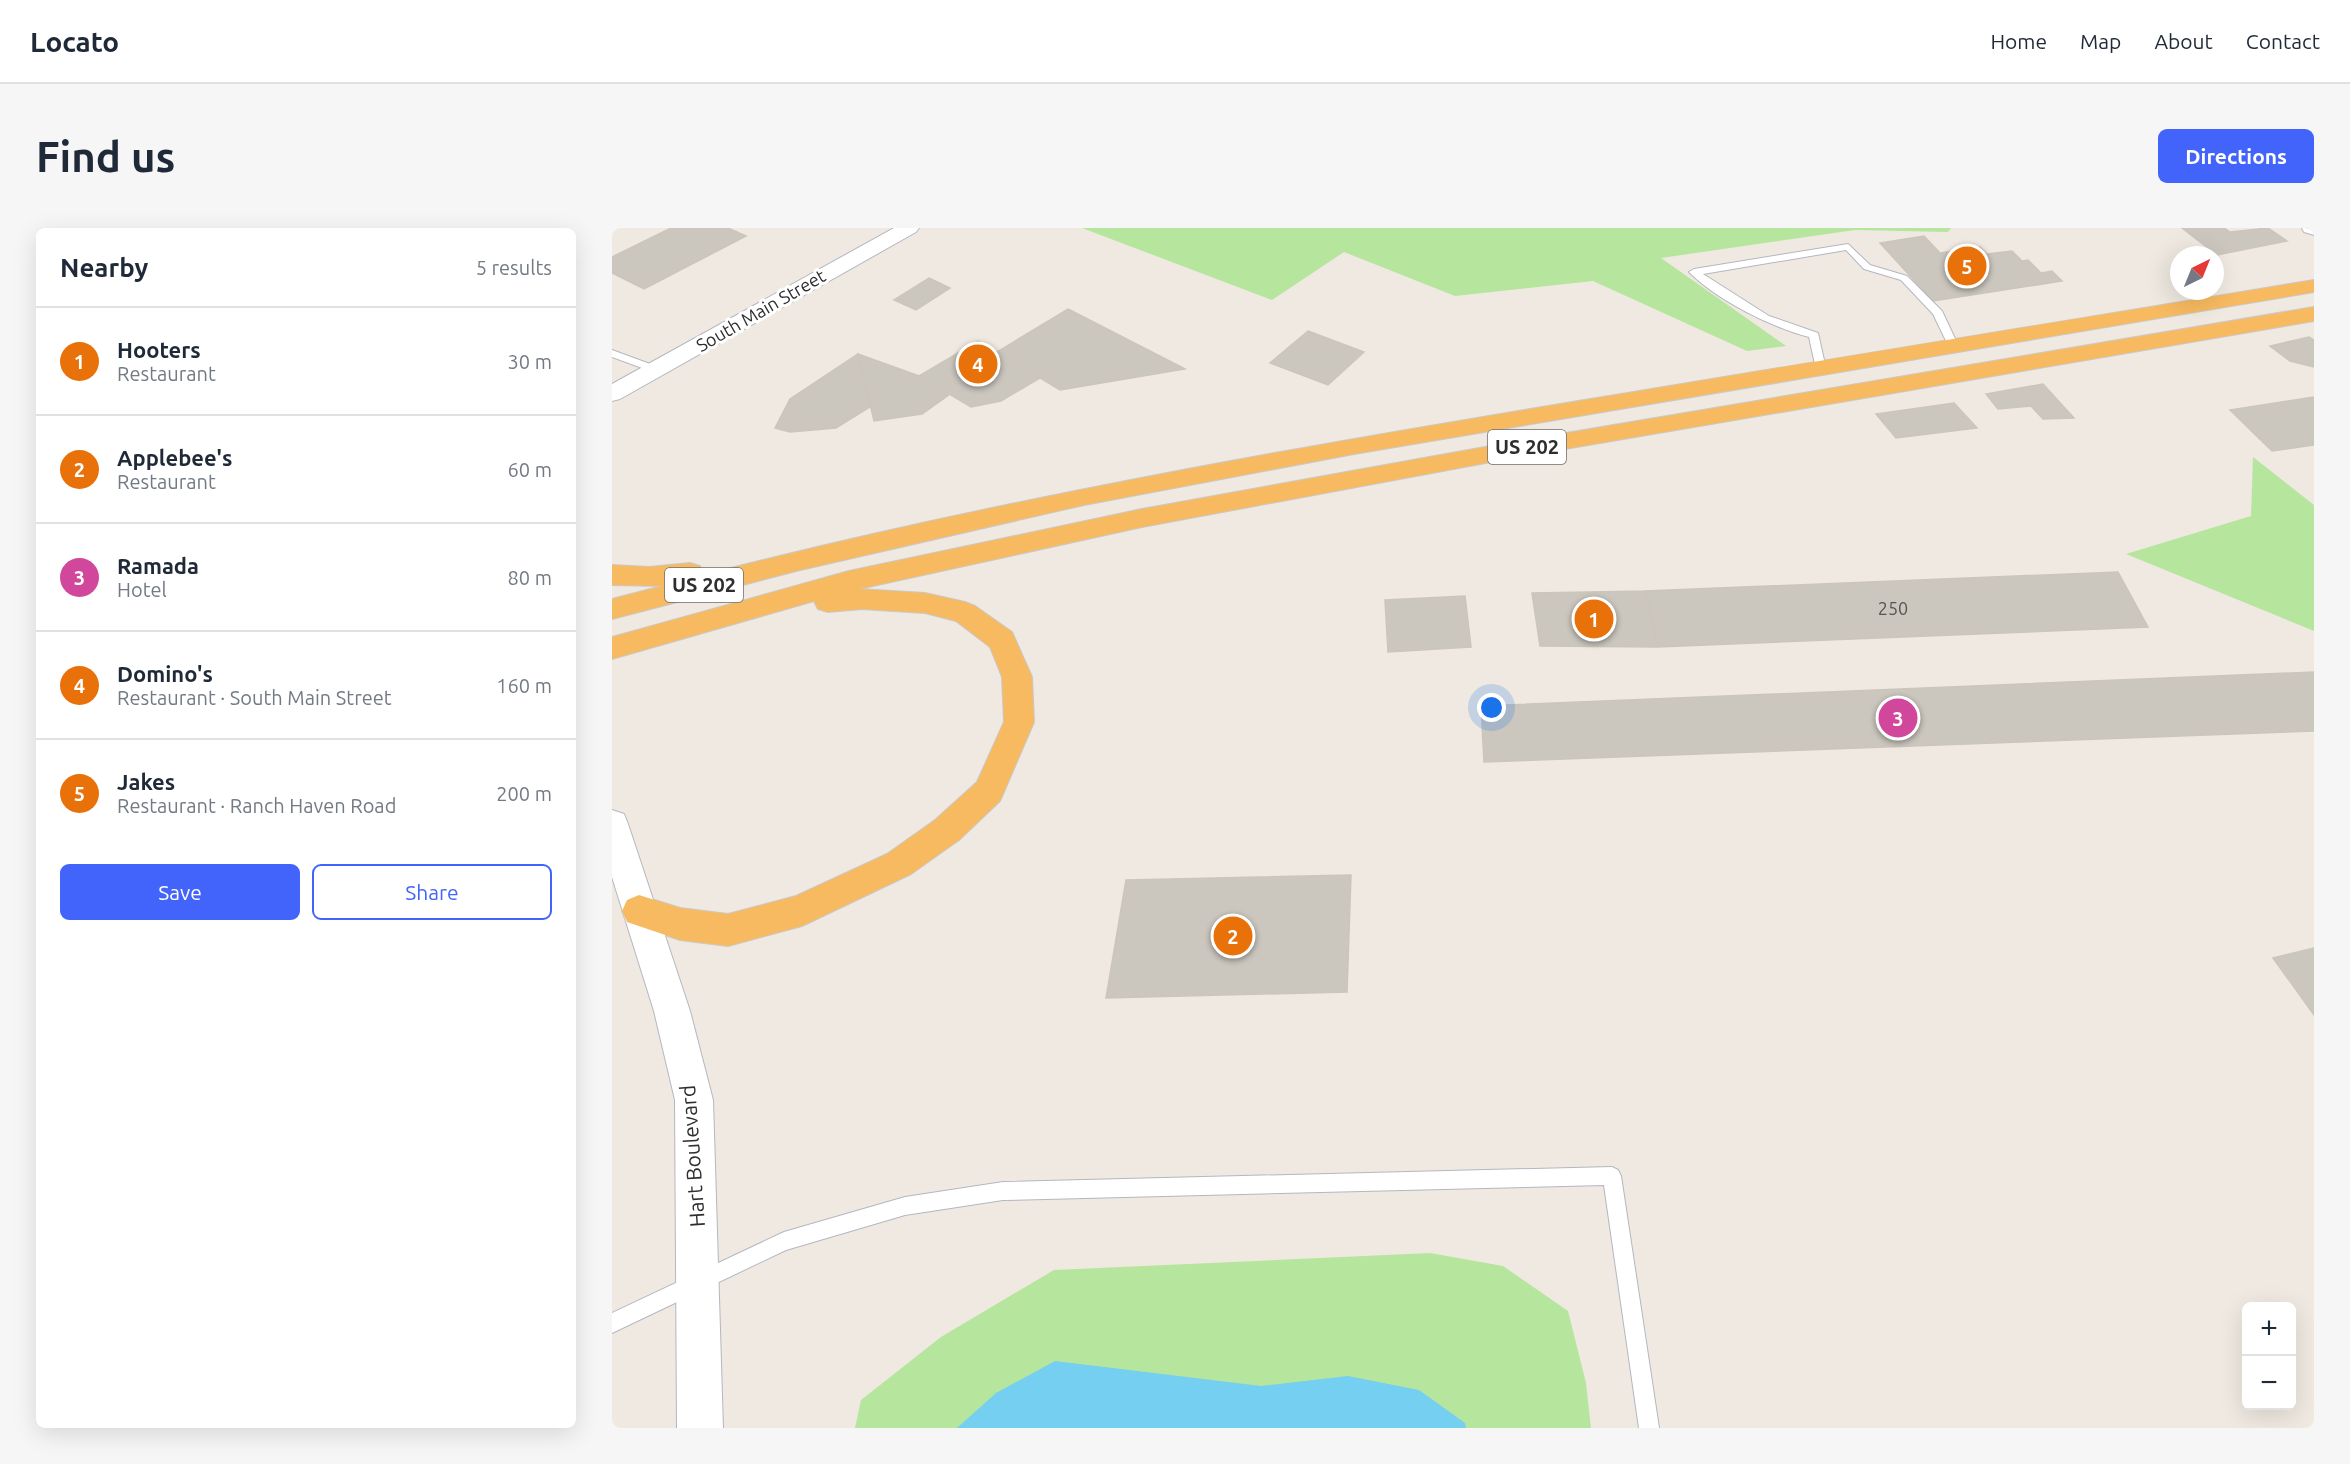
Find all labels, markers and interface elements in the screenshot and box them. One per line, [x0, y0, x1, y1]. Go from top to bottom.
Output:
text: Locato [30, 26, 119, 57]
text: Home [1990, 29, 2047, 53]
text: Map [2080, 29, 2121, 53]
text: About [2154, 29, 2213, 53]
text: Contact [2246, 29, 2320, 53]
button: Directions [2158, 129, 2314, 183]
text: Find us [36, 133, 175, 180]
pin: 5 [1948, 243, 1986, 288]
north arrow [2170, 246, 2224, 300]
text: Nearby [60, 253, 148, 282]
text: 5 results [476, 256, 552, 279]
street label: South Main Street [692, 265, 829, 355]
text: Hooters [117, 337, 201, 362]
pin: 4 [958, 342, 998, 386]
text: 1 [74, 350, 85, 373]
text: 30 m [508, 350, 552, 373]
text: Restaurant [117, 362, 216, 385]
road number: US 202 [1488, 430, 1566, 464]
text: Applebee's [117, 445, 232, 470]
text: 2 [74, 458, 85, 481]
text: 60 m [508, 458, 552, 481]
text: Restaurant [117, 470, 216, 493]
text: Ramada [117, 553, 199, 578]
text: 3 [74, 566, 85, 589]
text: 80 m [508, 566, 552, 589]
road number: US 202 [665, 568, 743, 602]
text: Hotel [117, 578, 167, 601]
pin: 1 [1574, 596, 1614, 642]
house number: 250 [1878, 598, 1908, 618]
text: Domino's [117, 661, 213, 686]
text: 4 [74, 674, 85, 697]
text: 160 m [496, 674, 552, 697]
text: Restaurant · South Main Street [117, 686, 392, 709]
your location [1477, 693, 1506, 722]
pin: 3 [1878, 696, 1918, 740]
text: Jakes [117, 769, 175, 794]
text: 5 [74, 782, 85, 805]
text: 200 m [496, 782, 552, 805]
text: Restaurant · Ranch Haven Road [117, 794, 396, 817]
button: Save [60, 864, 300, 920]
button: Share [312, 864, 552, 920]
pin: 2 [1214, 914, 1252, 958]
street label: Hart Boulevard [675, 1084, 709, 1228]
map controls [2242, 1302, 2296, 1410]
button: + [2242, 1302, 2296, 1356]
button: − [2242, 1356, 2296, 1410]

